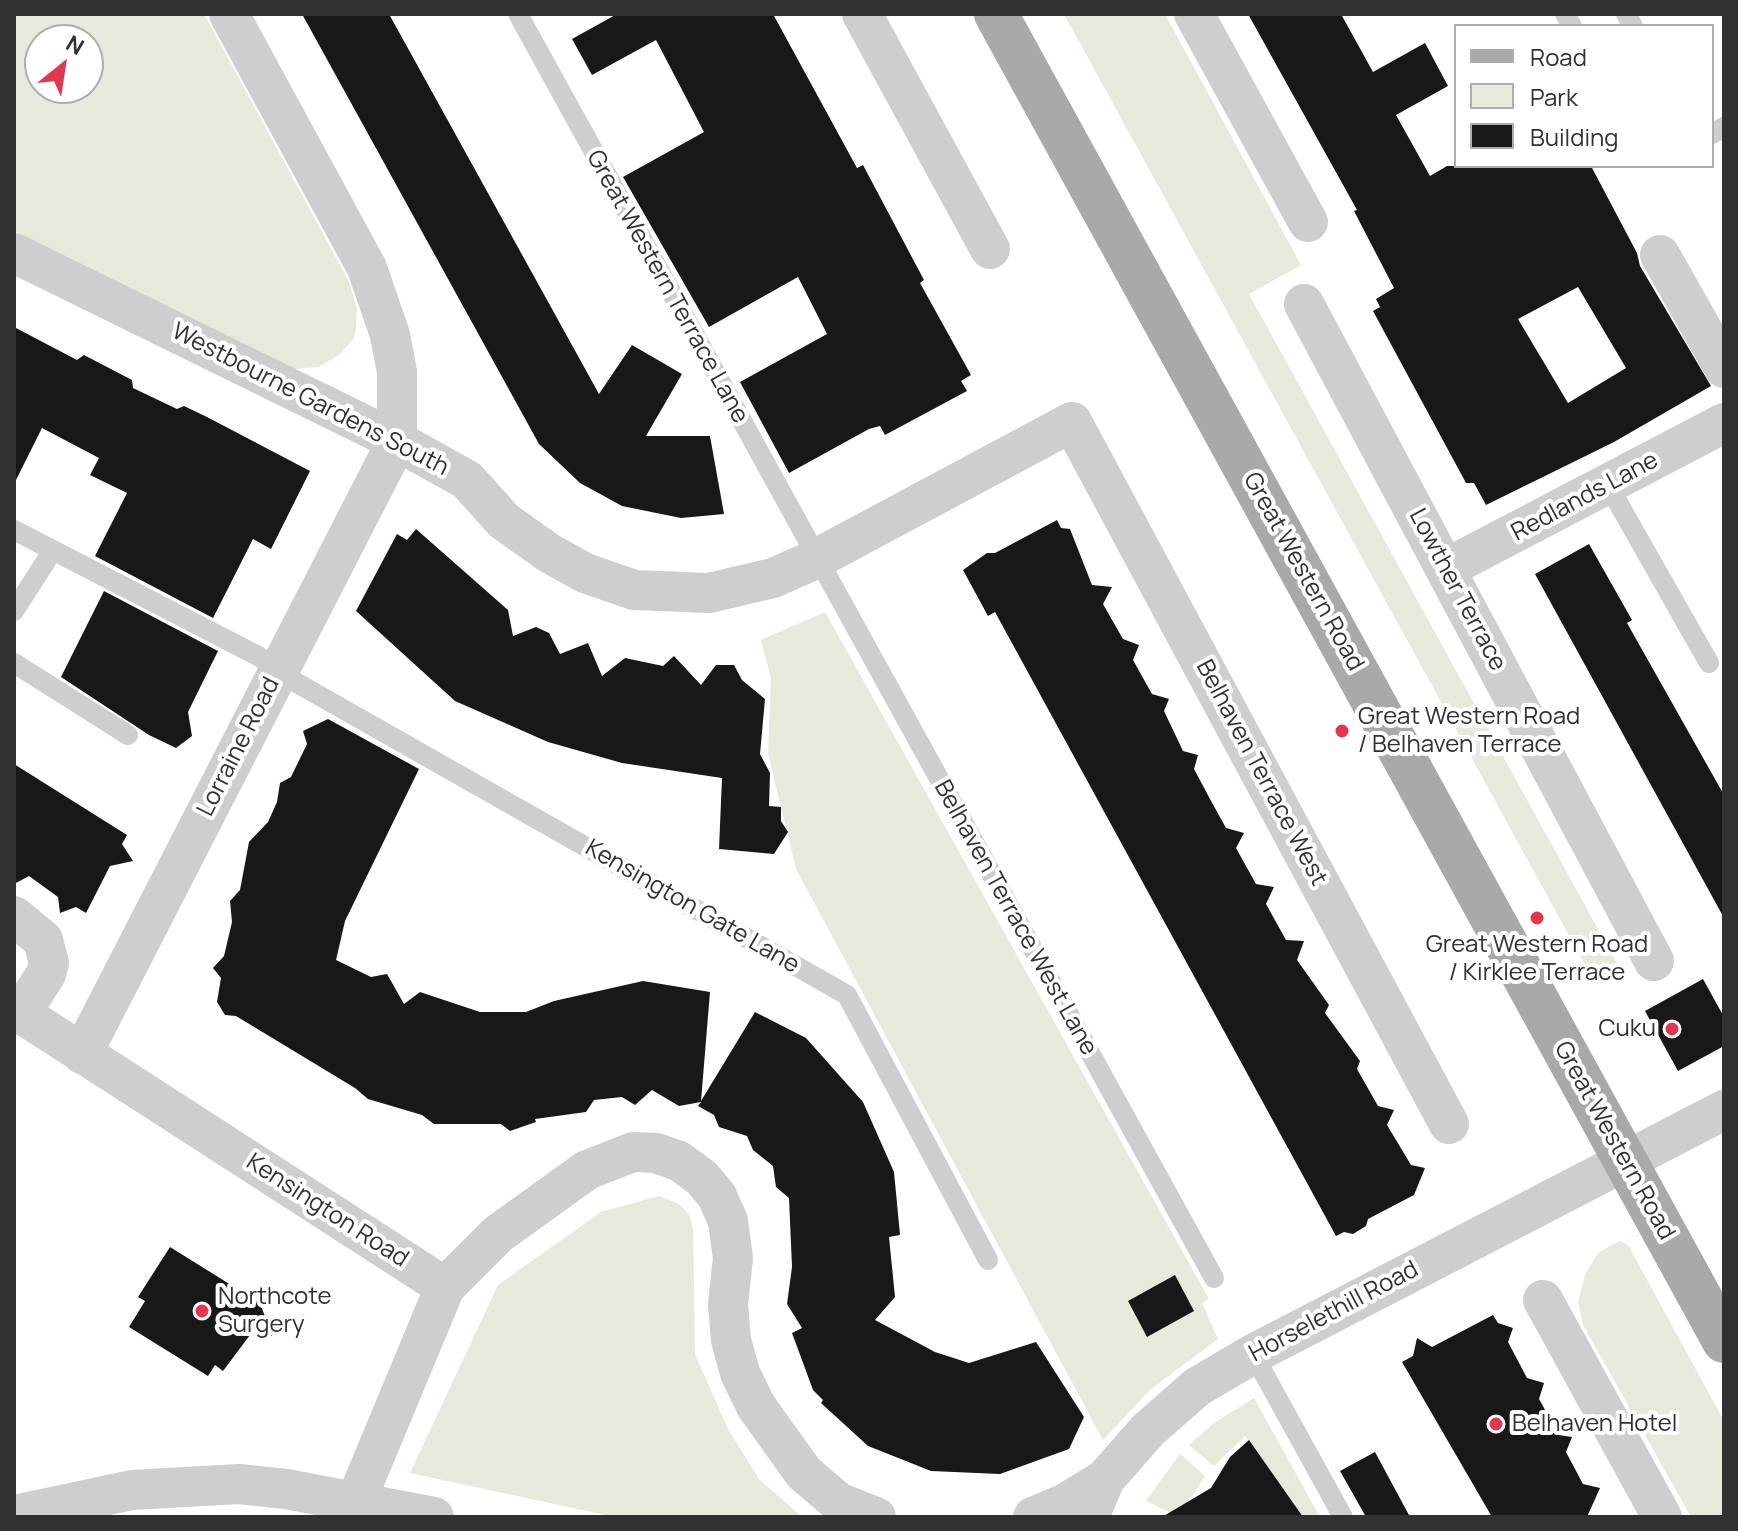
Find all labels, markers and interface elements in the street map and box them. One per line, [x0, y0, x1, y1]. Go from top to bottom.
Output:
north arrow [24, 24, 104, 104]
legend [1454, 24, 1714, 168]
text: N [61, 28, 89, 62]
text: Road [1530, 40, 1587, 73]
text: Park [1530, 80, 1578, 113]
text: Building [1530, 120, 1618, 153]
street label: Great Western Terrace Lane [580, 146, 754, 428]
street label: Westbourne Gardens South [167, 318, 453, 482]
street label: Redlands Lane [1507, 446, 1663, 548]
street label: Great Western Road [1237, 468, 1369, 676]
street label: Lowther Terrace [1402, 504, 1512, 676]
street label: Belhaven Terrace West [1189, 655, 1333, 891]
street label: Lorraine Road [192, 673, 286, 821]
place label: Great Western Road / Belhaven Terrace [1358, 703, 1580, 759]
marker: Great Western Road / Belhaven Terrace [1333, 722, 1351, 740]
street label: Belhaven Terrace West Lane [927, 775, 1103, 1061]
street label: Kensington Gate Lane [580, 834, 804, 980]
marker: Great Western Road / Kirklee Terrace [1528, 909, 1546, 927]
place label: Great Western Road / Kirklee Terrace [1426, 931, 1648, 987]
place label: Cuku [1598, 1015, 1656, 1043]
marker: Cuku [1663, 1020, 1681, 1038]
street label: Great Western Road [1548, 1037, 1680, 1245]
street label: Kensington Road [241, 1148, 413, 1274]
street label: Horselethill Road [1245, 1255, 1423, 1369]
place label: Northcote Surgery [218, 1283, 331, 1339]
marker: Northcote Surgery [193, 1302, 211, 1320]
place label: Belhaven Hotel [1512, 1410, 1677, 1438]
marker: Belhaven Hotel [1487, 1415, 1505, 1433]

